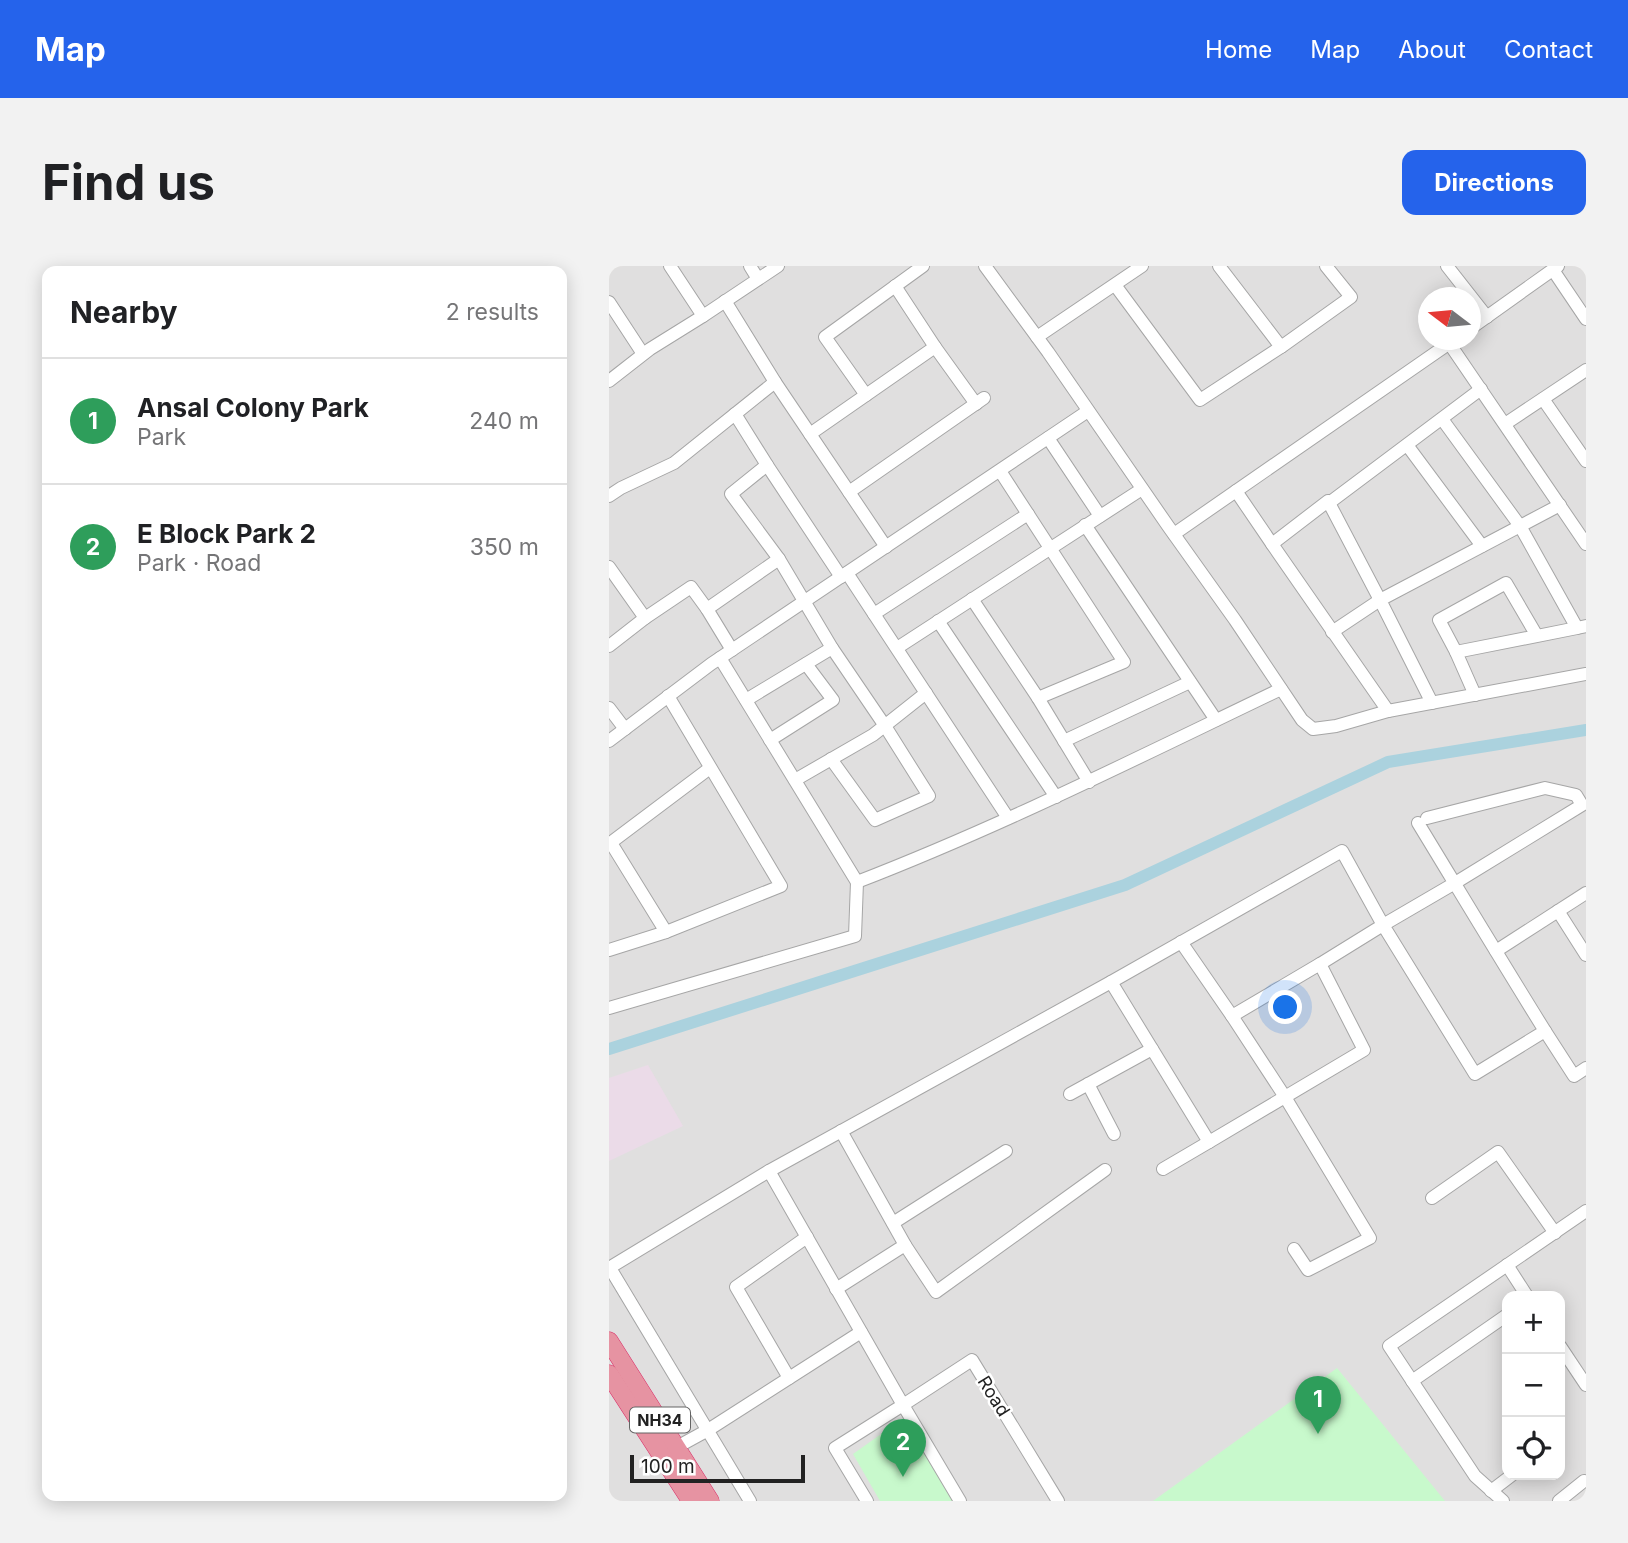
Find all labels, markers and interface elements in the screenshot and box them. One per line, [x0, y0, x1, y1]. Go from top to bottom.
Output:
text: Map [35, 29, 106, 69]
text: Home [1205, 35, 1272, 64]
text: Map [1310, 35, 1360, 64]
text: About [1398, 35, 1466, 64]
text: Contact [1504, 35, 1593, 64]
button: Directions [1402, 150, 1586, 215]
text: Find us [42, 153, 215, 212]
north arrow [1418, 287, 1481, 350]
text: Nearby [70, 294, 178, 330]
text: 2 results [446, 298, 539, 326]
text: Ansal Colony Park [137, 392, 369, 423]
text: 1 [88, 407, 98, 435]
text: 240 m [469, 407, 539, 435]
text: Park [137, 423, 186, 451]
text: E Block Park 2 [137, 518, 316, 549]
text: 2 [86, 533, 100, 561]
text: 350 m [470, 533, 539, 561]
text: Park · Road [137, 549, 261, 577]
your location [1268, 990, 1302, 1024]
map controls [1502, 1291, 1565, 1480]
button: + [1502, 1291, 1565, 1354]
button: − [1502, 1354, 1565, 1417]
street label: Road [974, 1372, 1014, 1420]
pin: 1 [1295, 1376, 1341, 1434]
road number: NH34 [630, 1408, 690, 1432]
button: locate [1502, 1417, 1565, 1480]
pin: 2 [880, 1419, 926, 1477]
scale bar [630, 1452, 805, 1484]
text: 100 m [641, 1455, 695, 1478]

